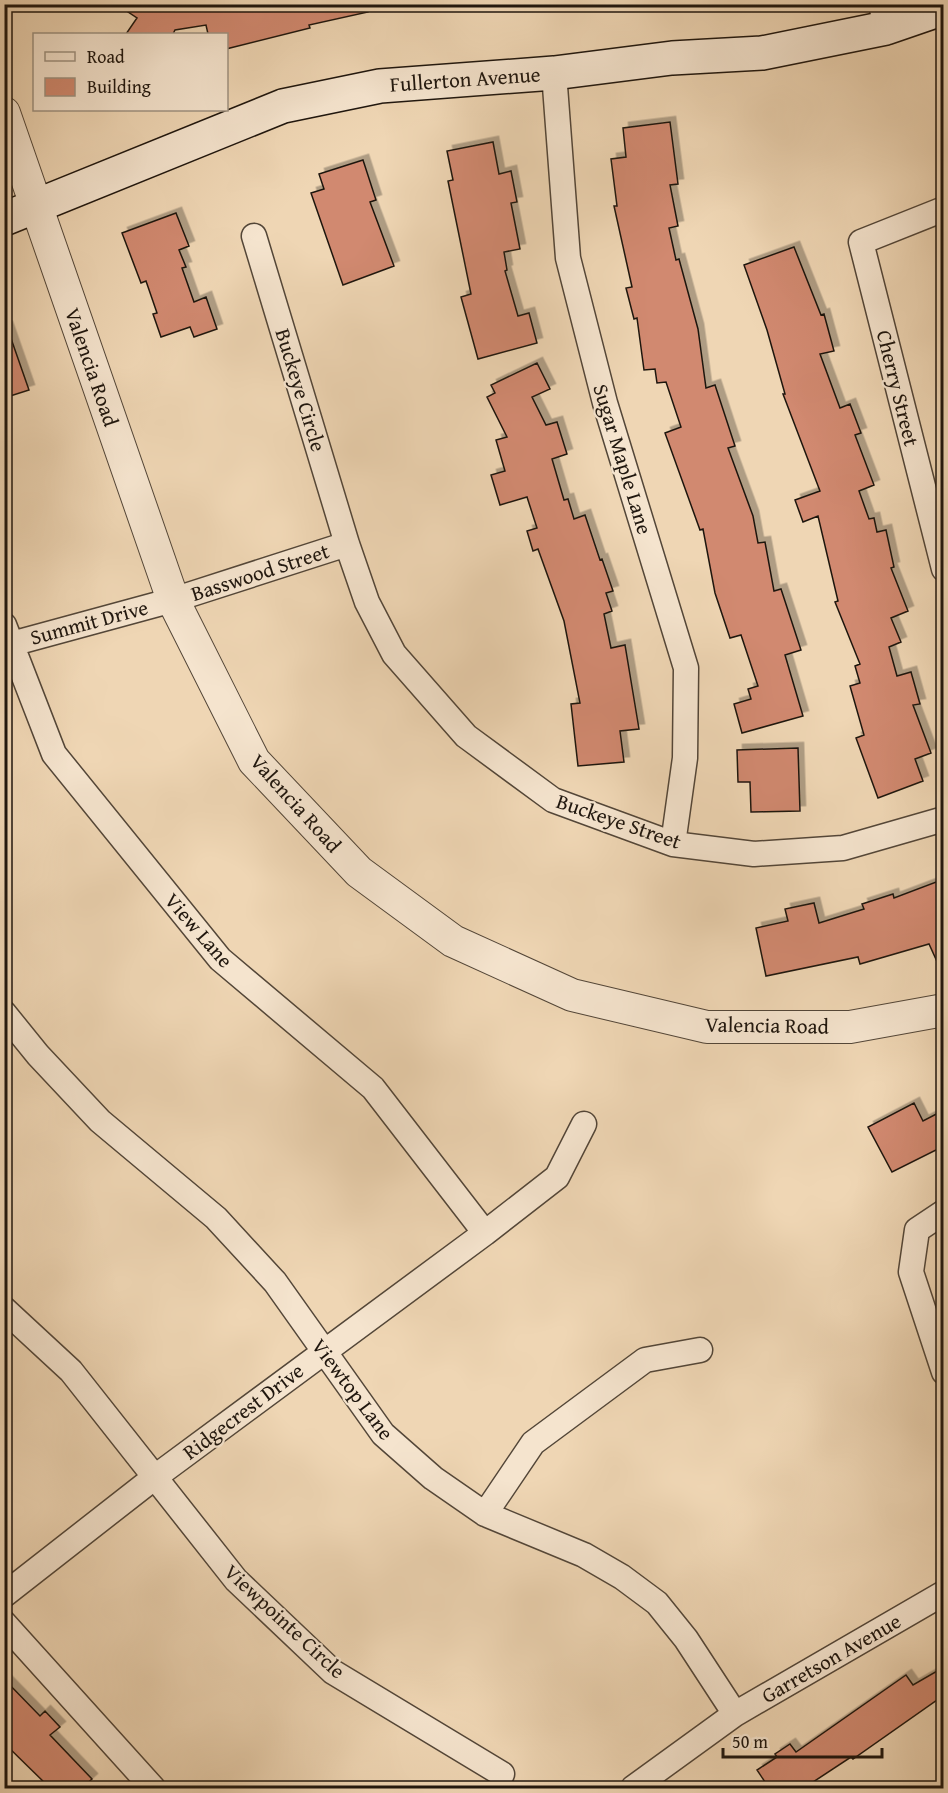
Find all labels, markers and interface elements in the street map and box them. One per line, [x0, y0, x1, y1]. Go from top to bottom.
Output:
legend [33, 33, 228, 111]
text: Road [87, 43, 125, 70]
street label: Fullerton Avenue [389, 58, 542, 100]
text: Building [87, 73, 151, 100]
street label: Valencia Road [57, 303, 127, 431]
street label: Buckeye Circle [268, 325, 334, 456]
street label: Cherry Street [869, 327, 928, 450]
street label: Sugar Maple Lane [585, 380, 661, 538]
street label: Basswood Street [187, 535, 334, 609]
street label: Summit Drive [27, 591, 152, 653]
street label: Valencia Road [243, 747, 349, 860]
street label: Buckeye Street [552, 785, 686, 857]
street label: View Lane [158, 886, 241, 975]
street label: Valencia Road [705, 1008, 830, 1042]
street label: Viewtop Lane [304, 1332, 402, 1446]
street label: Ridgecrest Drive [176, 1355, 310, 1467]
street label: Viewpointe Circle [217, 1556, 353, 1686]
street label: Garretson Avenue [755, 1605, 907, 1711]
scale bar [723, 1721, 882, 1759]
text: 50 m [732, 1728, 768, 1755]

